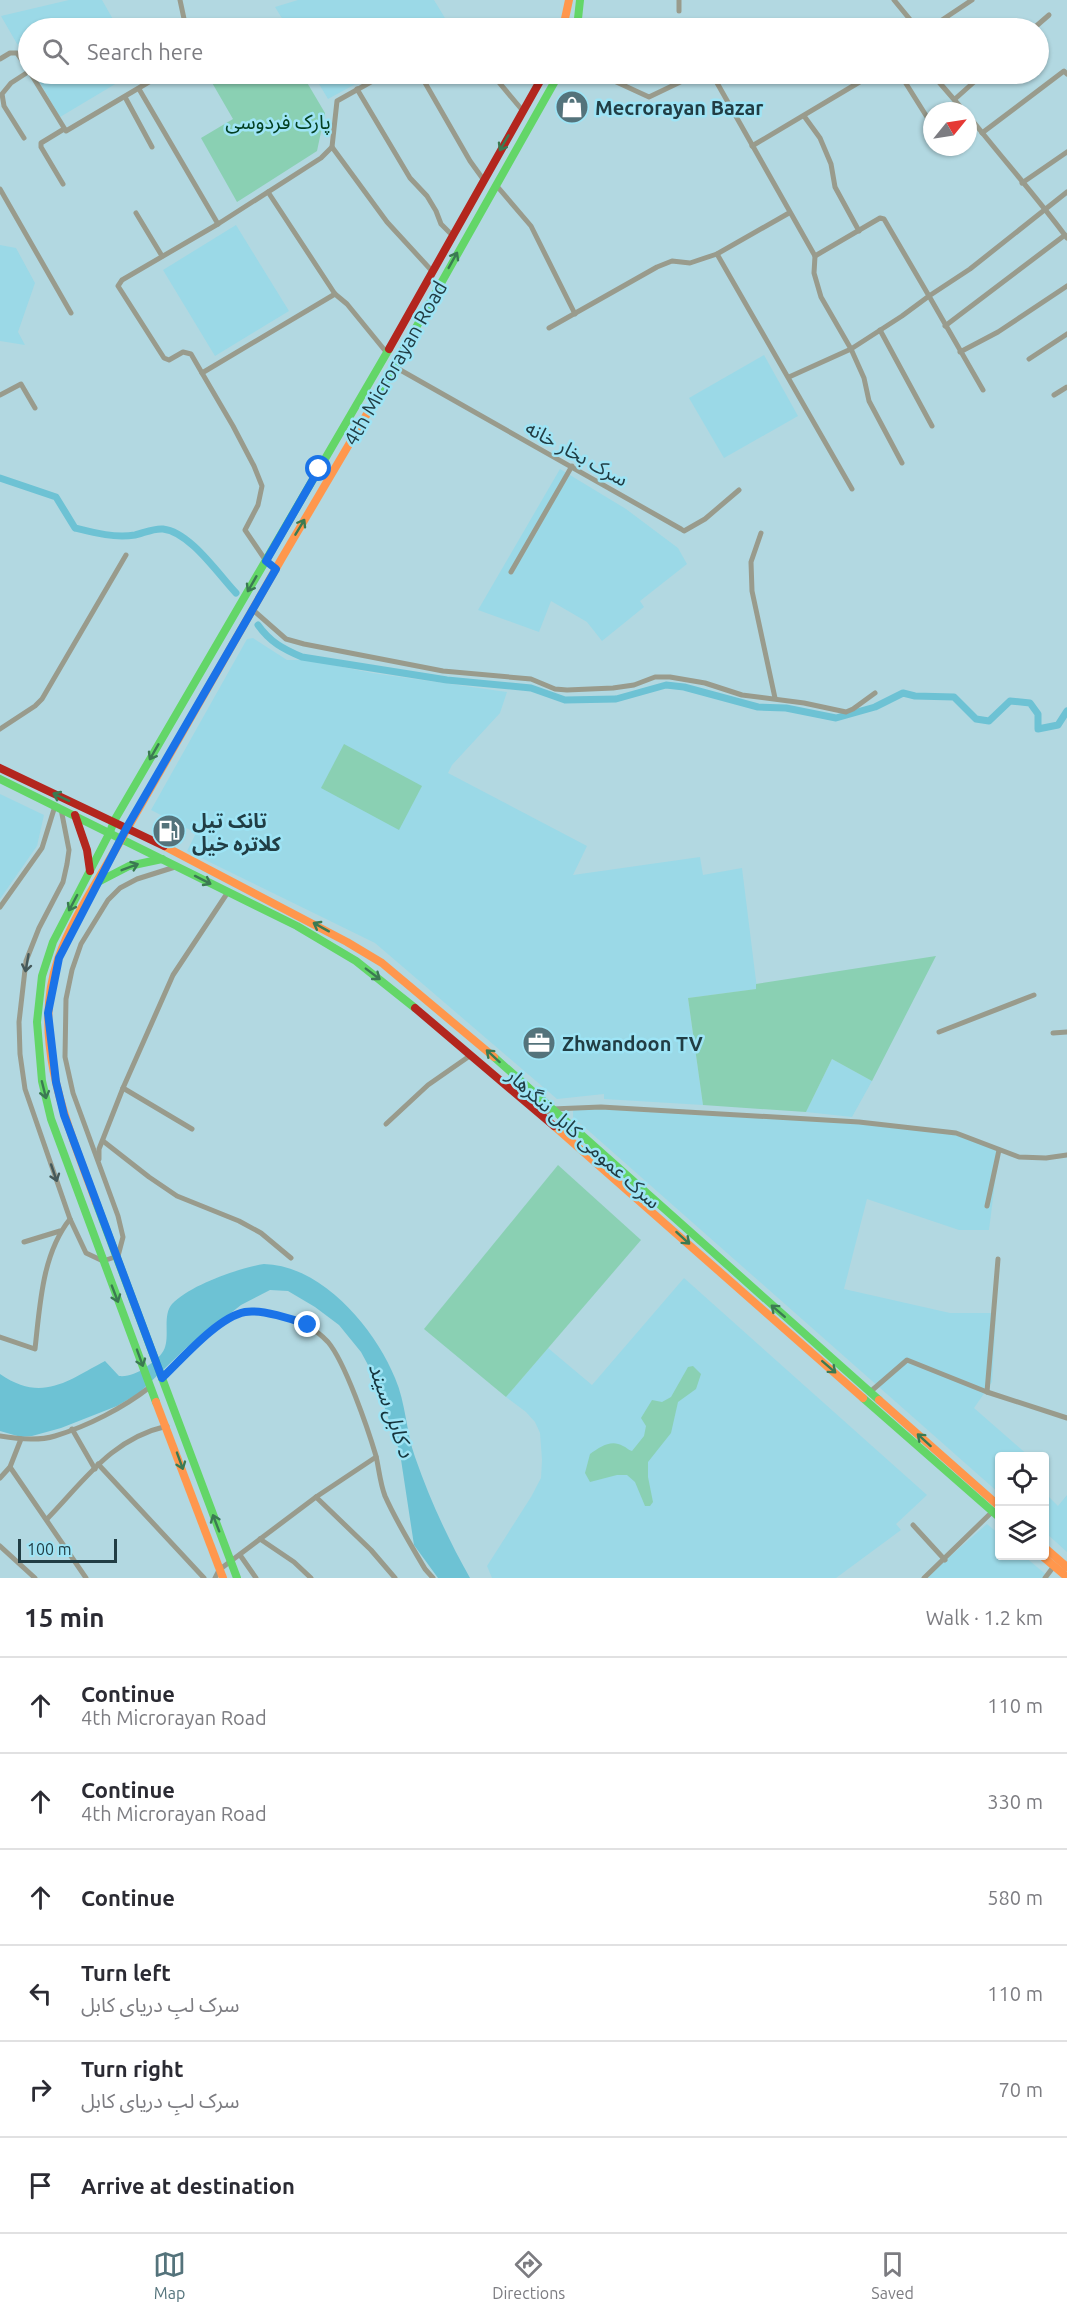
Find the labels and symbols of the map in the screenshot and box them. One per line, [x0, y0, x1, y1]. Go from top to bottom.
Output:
shop icon: Mecrorayan Bazar [554, 89, 590, 125]
place label: Mecrorayan Bazar [595, 96, 764, 119]
north arrow [923, 102, 977, 156]
park label: پارک فردوسی [225, 110, 331, 135]
one-way arrow [498, 134, 510, 151]
one-way arrow [448, 252, 459, 270]
street label: 4th Microrayan Road [339, 277, 451, 449]
street label: سرک بخار خانه [521, 415, 632, 491]
route start [305, 455, 331, 481]
one-way arrow [295, 519, 307, 536]
one-way arrow [246, 575, 258, 592]
one-way arrow [148, 744, 160, 761]
one-way arrow [52, 791, 70, 803]
place label: تانک تیل کلاتره خیل [192, 809, 282, 856]
fuel station icon: تانک تیل کلاتره خیل [151, 813, 187, 849]
one-way arrow [120, 861, 139, 872]
one-way arrow [193, 874, 211, 886]
one-way arrow [67, 893, 78, 911]
one-way arrow [312, 921, 330, 932]
one-way arrow [21, 952, 32, 972]
one-way arrow [364, 968, 380, 980]
office icon: Zhwandoon TV [521, 1025, 557, 1061]
place label: Zhwandoon TV [562, 1032, 703, 1055]
one-way arrow [485, 1049, 500, 1063]
street label: سرک عمومی کابل ننگرهار [501, 1062, 665, 1214]
one-way arrow [39, 1080, 50, 1099]
one-way arrow [50, 1163, 61, 1182]
one-way arrow [675, 1232, 691, 1245]
one-way arrow [111, 1284, 122, 1303]
one-way arrow [771, 1304, 786, 1318]
route end [294, 1311, 320, 1337]
one-way arrow [135, 1348, 146, 1367]
water label: د کابل سيند [364, 1360, 420, 1462]
one-way arrow [821, 1360, 836, 1374]
one-way arrow [917, 1433, 932, 1447]
one-way arrow [175, 1451, 186, 1470]
one-way arrow [210, 1515, 221, 1533]
scale bar [18, 1536, 117, 1564]

